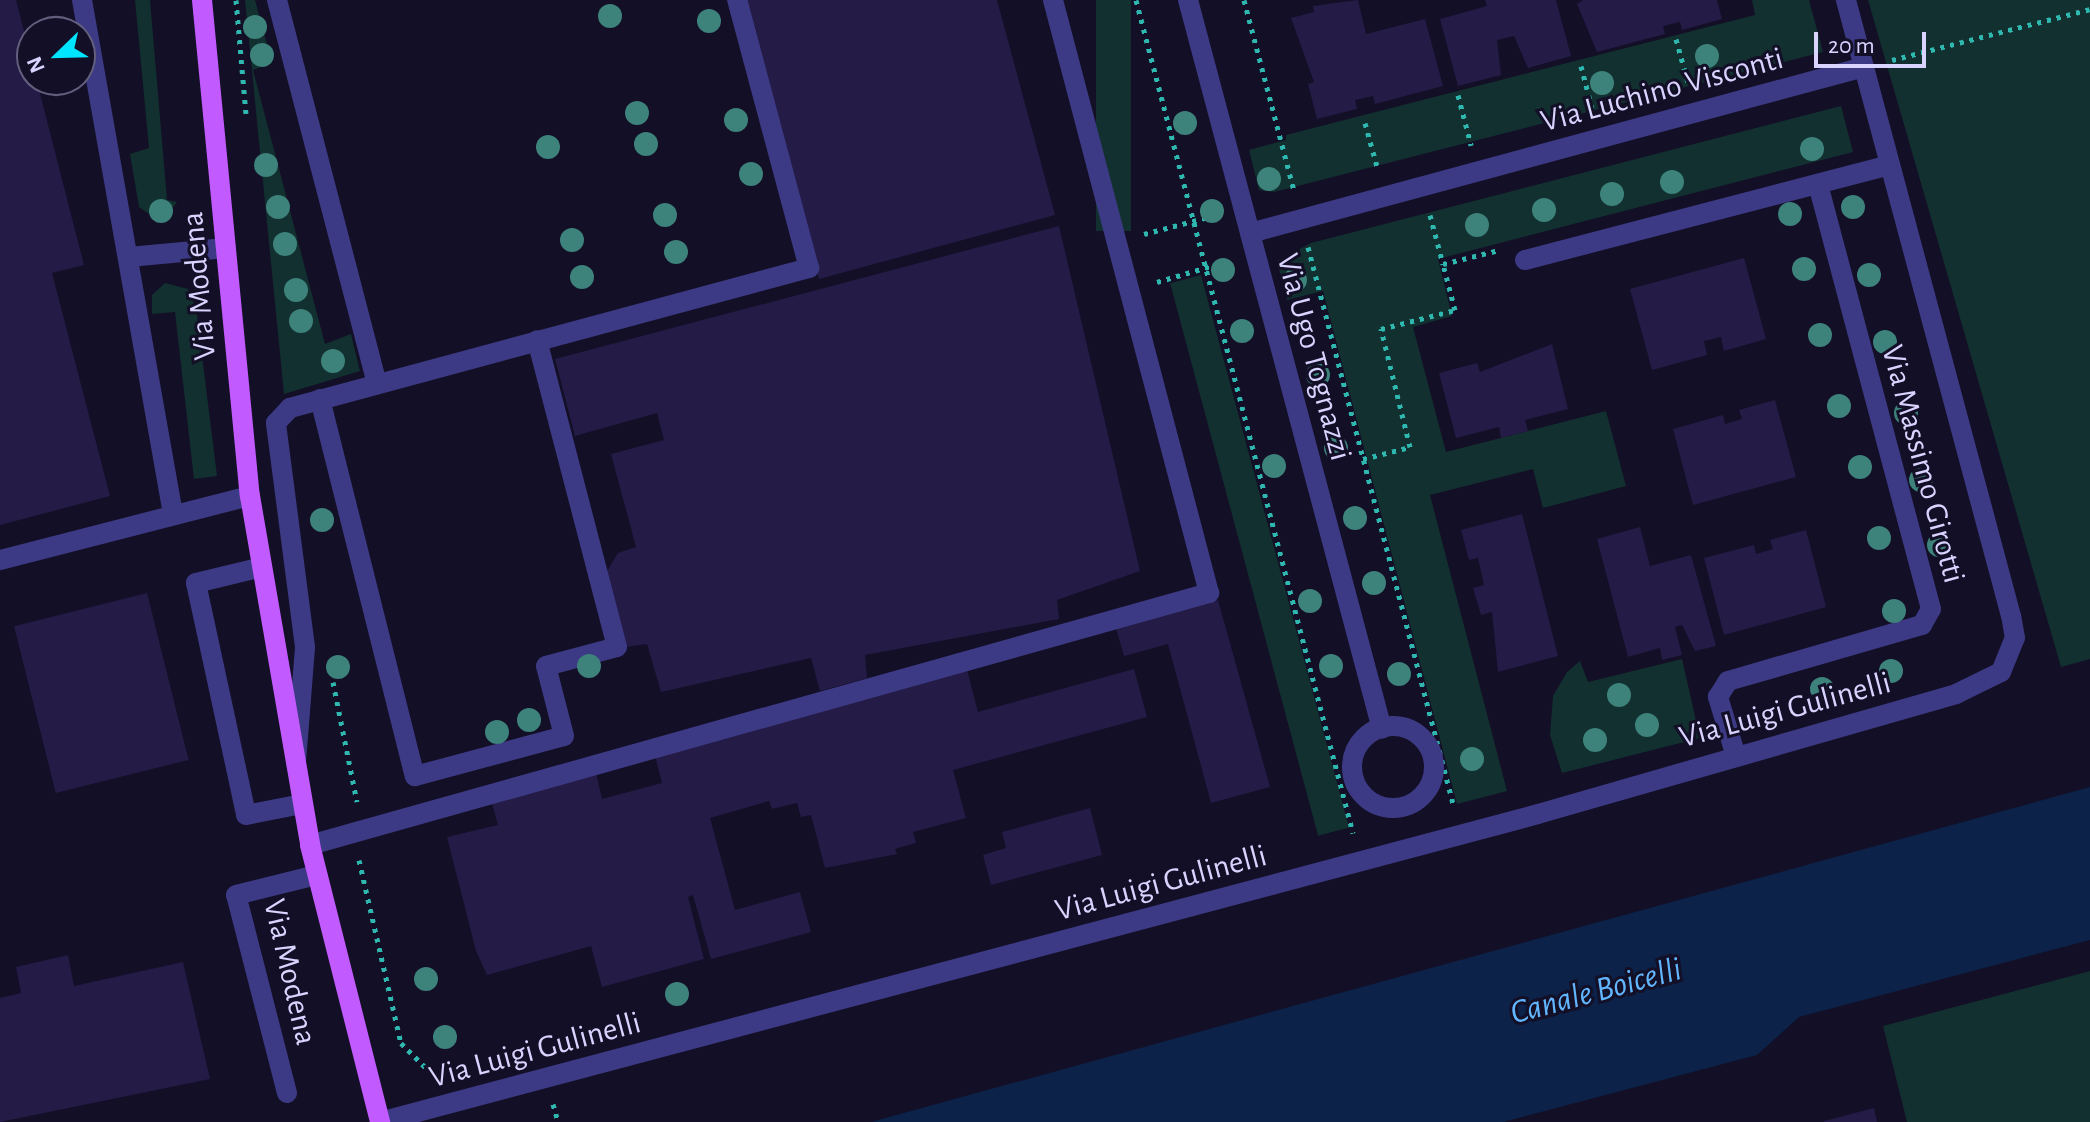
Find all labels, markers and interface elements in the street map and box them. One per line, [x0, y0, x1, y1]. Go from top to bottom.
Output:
north arrow [16, 16, 96, 96]
scale bar [1818, 16, 1930, 66]
text: 20 m [1828, 34, 1875, 58]
street label: Via Luchino Visconti [1537, 39, 1787, 141]
text: N [23, 53, 49, 76]
street label: Via Modena [173, 210, 225, 362]
street label: Via Ugo Tognazzi [1268, 249, 1360, 465]
street label: Via Massimo Girotti [1873, 341, 1973, 587]
street label: Via Luigi Gulinelli [1675, 663, 1895, 757]
street label: Via Luigi Gulinelli [1051, 836, 1271, 930]
street label: Via Modena [255, 895, 325, 1049]
water label: Canale Boicelli [1506, 950, 1686, 1034]
street label: Via Luigi Gulinelli [425, 1003, 645, 1097]

